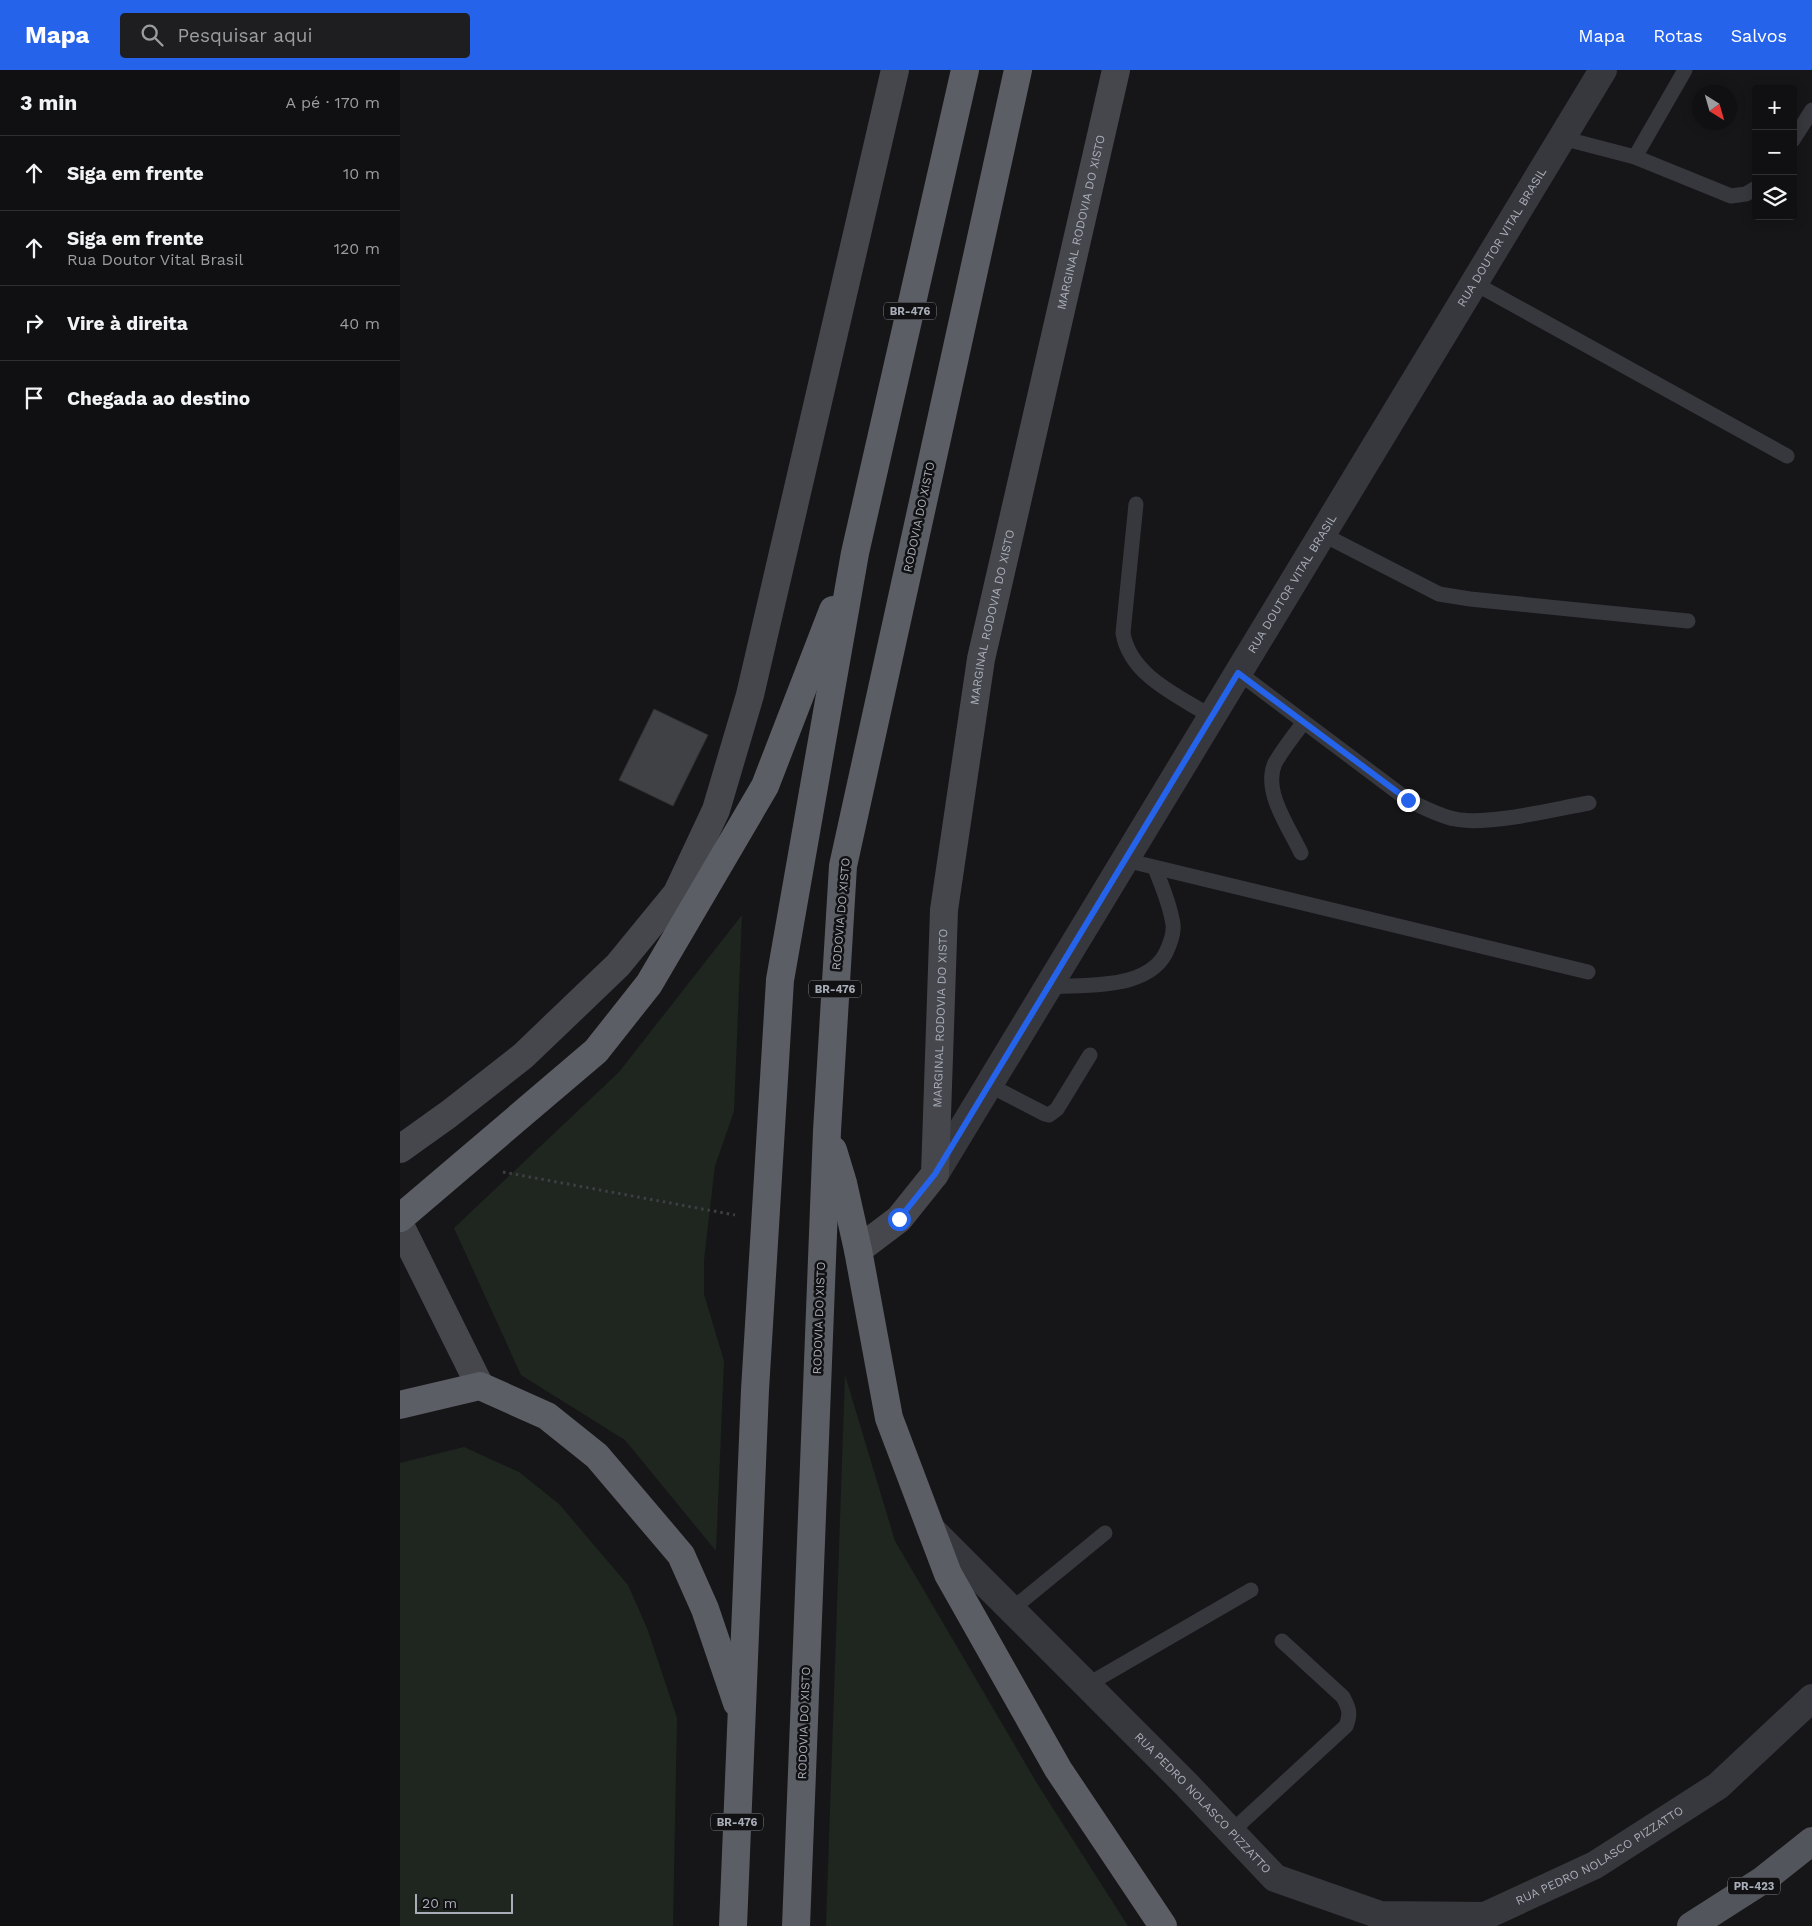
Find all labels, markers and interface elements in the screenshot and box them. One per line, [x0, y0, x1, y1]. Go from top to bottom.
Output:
search box [120, 13, 470, 58]
text: Mapa [25, 21, 90, 49]
icon: search [138, 21, 166, 49]
text: Pesquisar aqui [178, 24, 313, 47]
text: Mapa [1578, 25, 1625, 46]
text: Rotas [1653, 25, 1703, 46]
text: Salvos [1731, 25, 1787, 46]
north arrow [1692, 85, 1737, 130]
map controls [1752, 85, 1797, 220]
button: + [1752, 85, 1797, 130]
text: 3 min [20, 90, 77, 115]
text: A pé · 170 m [286, 93, 380, 112]
button: − [1752, 130, 1797, 175]
street label: MARGINAL RODOVIA DO XISTO [1054, 133, 1108, 311]
icon: ahead [20, 159, 48, 187]
text: Siga em frente [67, 162, 204, 185]
text: 10 m [343, 164, 380, 183]
street label: RUA DOUTOR VITAL BRASIL [1454, 165, 1549, 309]
button: layers [1752, 175, 1797, 220]
text: Siga em frente [67, 227, 204, 250]
icon: ahead [20, 234, 48, 262]
text: 120 m [334, 239, 380, 258]
text: Rua Doutor Vital Brasil [67, 250, 243, 269]
road number: BR-476 [884, 302, 936, 320]
icon: right [20, 309, 48, 337]
text: Vire à direita [67, 312, 188, 335]
text: 40 m [340, 314, 380, 333]
icon: arrive [20, 384, 48, 412]
text: Chegada ao destino [67, 387, 250, 410]
street label: RODOVIA DO XISTO [900, 460, 938, 574]
street label: RUA DOUTOR VITAL BRASIL [1245, 512, 1340, 656]
street label: MARGINAL RODOVIA DO XISTO [967, 528, 1017, 706]
route end [1397, 789, 1420, 812]
street label: RODOVIA DO XISTO [829, 857, 853, 971]
street label: MARGINAL RODOVIA DO XISTO [930, 928, 950, 1108]
road number: BR-476 [809, 981, 861, 998]
route start [888, 1208, 911, 1231]
street label: RODOVIA DO XISTO [810, 1261, 828, 1375]
street label: RODOVIA DO XISTO [795, 1666, 813, 1780]
street label: RUA PEDRO NOLASCO PIZZATTO [1132, 1730, 1274, 1876]
street label: RUA PEDRO NOLASCO PIZZATTO [1513, 1803, 1686, 1908]
road number: BR-476 [711, 1814, 763, 1830]
road number: PR-423 [1728, 1878, 1780, 1894]
scale bar [415, 1891, 512, 1914]
text: 20 m [422, 1895, 457, 1911]

